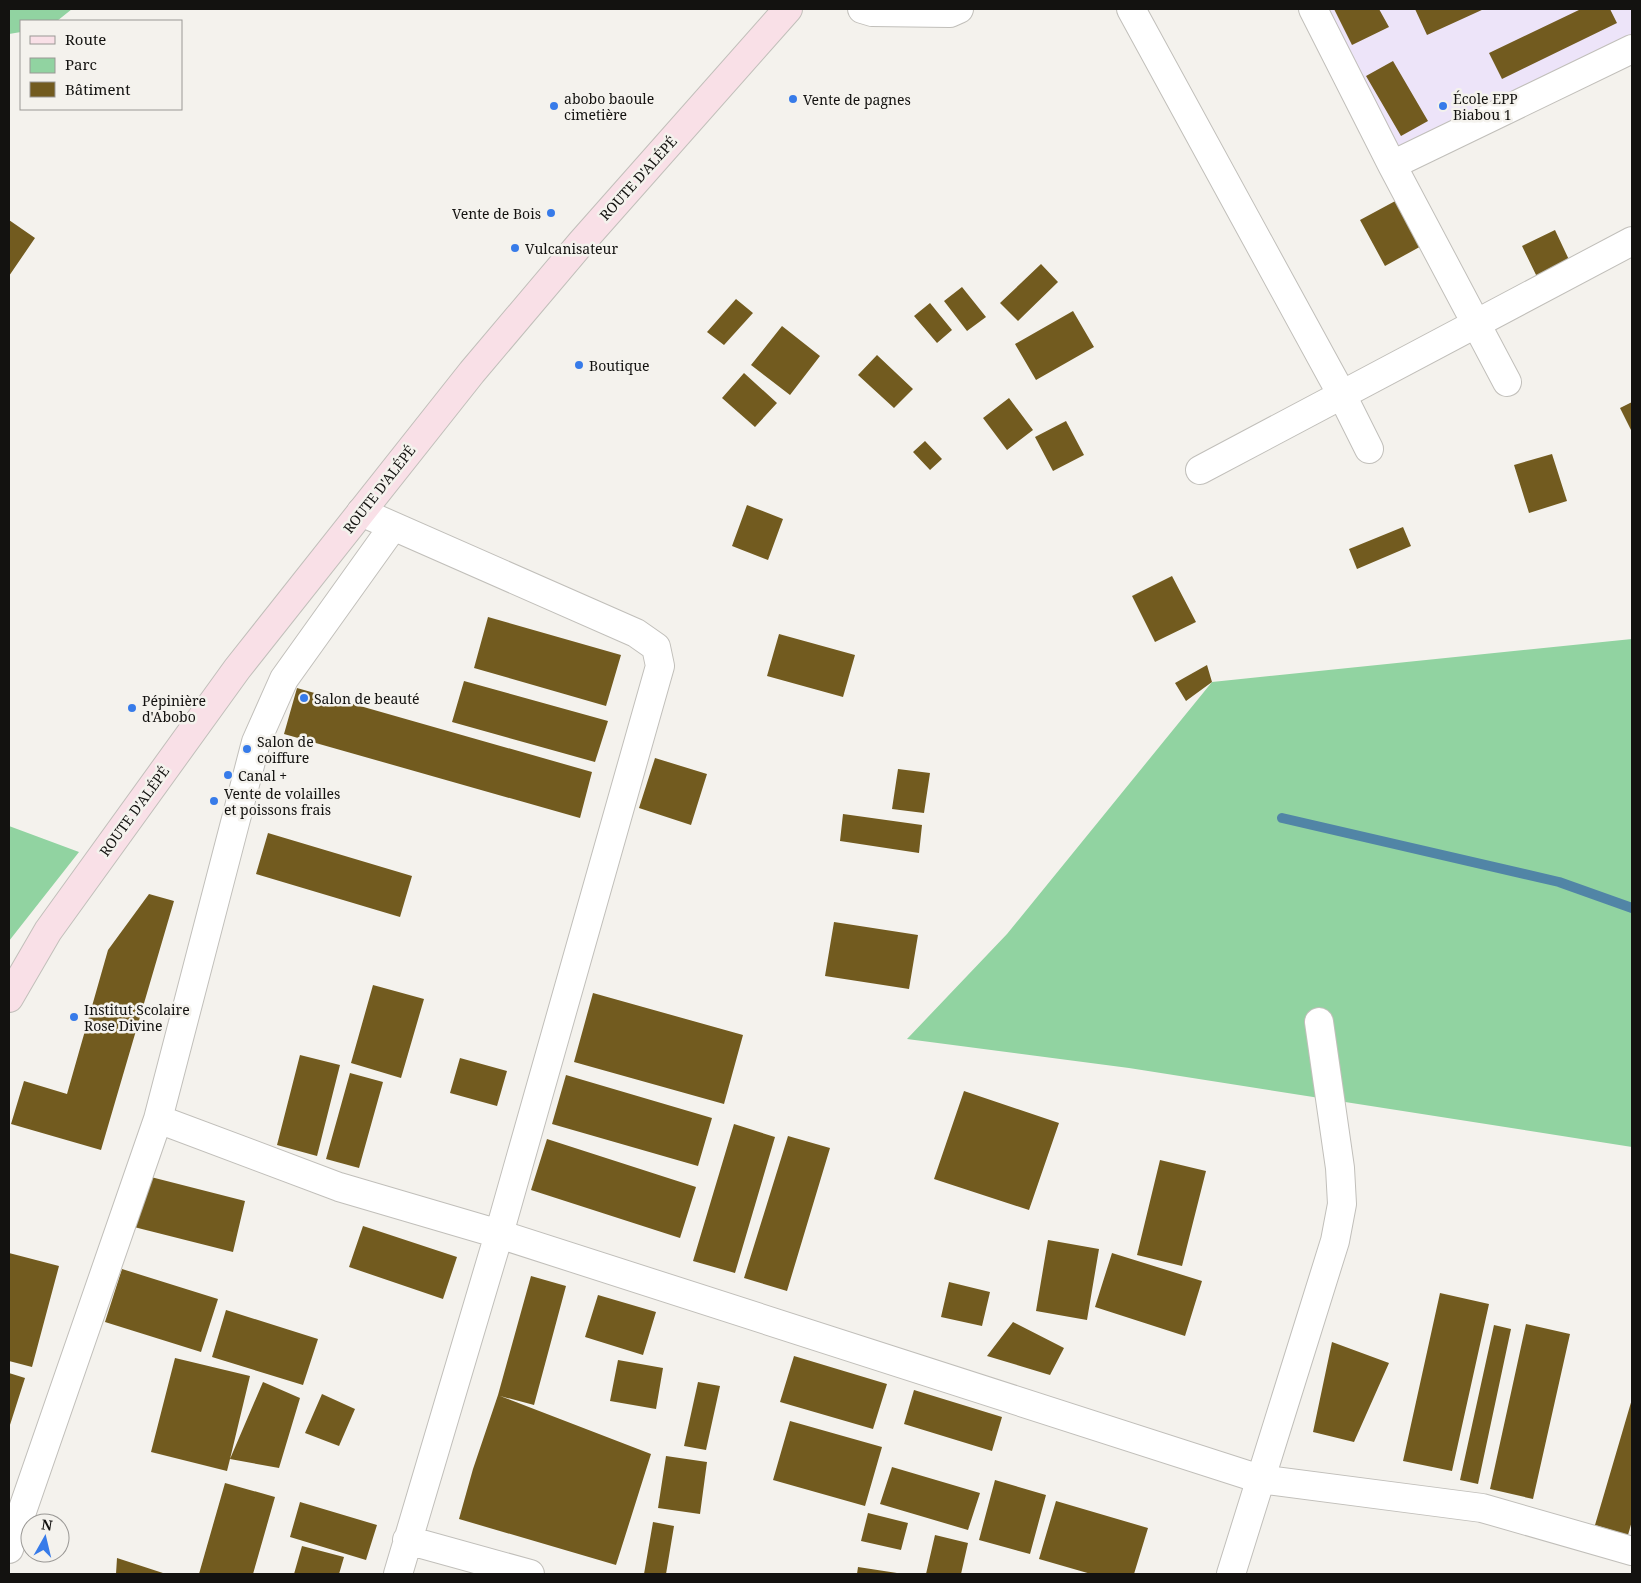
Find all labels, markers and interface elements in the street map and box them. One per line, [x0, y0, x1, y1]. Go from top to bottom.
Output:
legend [20, 20, 182, 110]
text: Route [65, 29, 106, 49]
text: Parc [65, 54, 97, 74]
text: Bâtiment [65, 79, 131, 99]
place label: abobo baoule cimetière [564, 89, 654, 124]
place label: École EPP Biabou 1 [1453, 89, 1518, 124]
place label: Vente de pagnes [803, 90, 911, 109]
marker: Vente de pagnes [787, 93, 799, 105]
marker: abobo baoule cimetière [548, 100, 560, 112]
marker: École EPP Biabou 1 [1437, 100, 1449, 112]
street label: ROUTE D'ALÉPÉ [595, 132, 681, 224]
place label: Vente de Bois [452, 204, 541, 223]
marker: Vente de Bois [545, 207, 557, 219]
place label: Vulcanisateur [525, 239, 618, 258]
marker: Vulcanisateur [509, 242, 521, 254]
place label: Boutique [589, 356, 650, 375]
marker: Boutique [573, 359, 585, 371]
street label: ROUTE D'ALÉPÉ [339, 441, 420, 537]
place label: Salon de beauté [314, 689, 420, 708]
place label: Pépinière d'Abobo [142, 691, 206, 726]
marker: Salon de beauté [298, 692, 310, 704]
marker: Pépinière d'Abobo [126, 702, 138, 714]
place label: Salon de coiffure [257, 732, 314, 767]
marker: Salon de coiffure [241, 743, 253, 755]
street label: ROUTE D'ALÉPÉ [95, 762, 173, 860]
place label: Canal + [238, 766, 287, 785]
marker: Canal + [222, 769, 234, 781]
place label: Vente de volailles et poissons frais [224, 784, 340, 819]
marker: Vente de volailles et poissons frais [208, 795, 220, 807]
place label: Institut Scolaire Rose Divine [84, 1000, 190, 1035]
marker: Institut Scolaire Rose Divine [68, 1011, 80, 1023]
north arrow [20, 1513, 70, 1563]
text: N [40, 1514, 54, 1535]

